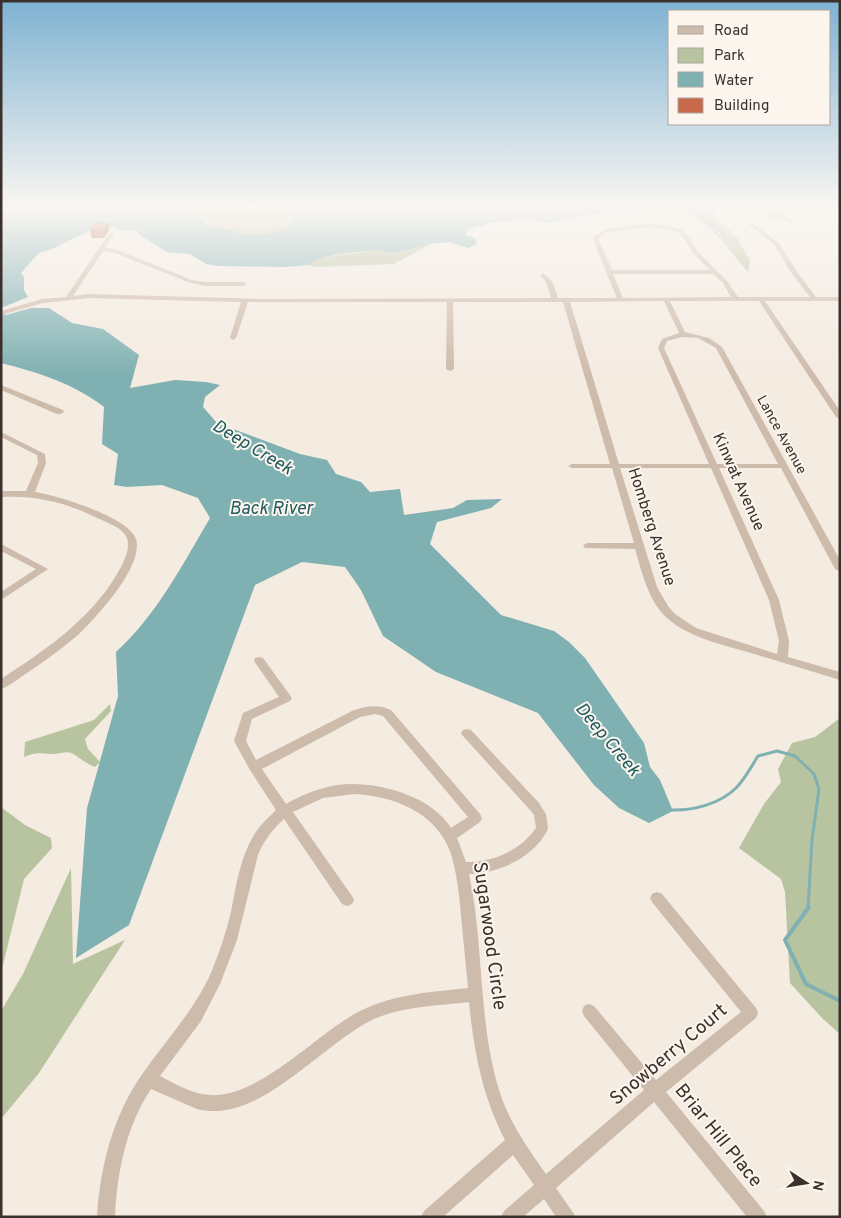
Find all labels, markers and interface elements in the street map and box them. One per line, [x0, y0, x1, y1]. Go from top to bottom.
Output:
legend [668, 10, 831, 125]
text: Road [714, 22, 749, 41]
text: Park [714, 47, 745, 66]
text: Water [714, 72, 754, 91]
text: Building [714, 97, 769, 116]
street label: Lance Avenue [752, 393, 810, 477]
water label: Deep Creek [208, 415, 297, 481]
street label: Kinwat Avenue [707, 430, 769, 534]
street label: Homberg Avenue [622, 465, 680, 589]
water label: Back River [229, 498, 315, 521]
water label: Deep Creek [569, 698, 645, 782]
street label: Sugarwood Circle [467, 860, 511, 1012]
street label: Snowberry Court [605, 999, 733, 1111]
street label: Briar Hill Place [669, 1079, 767, 1193]
north arrow [781, 1158, 831, 1208]
text: N [808, 1179, 827, 1192]

